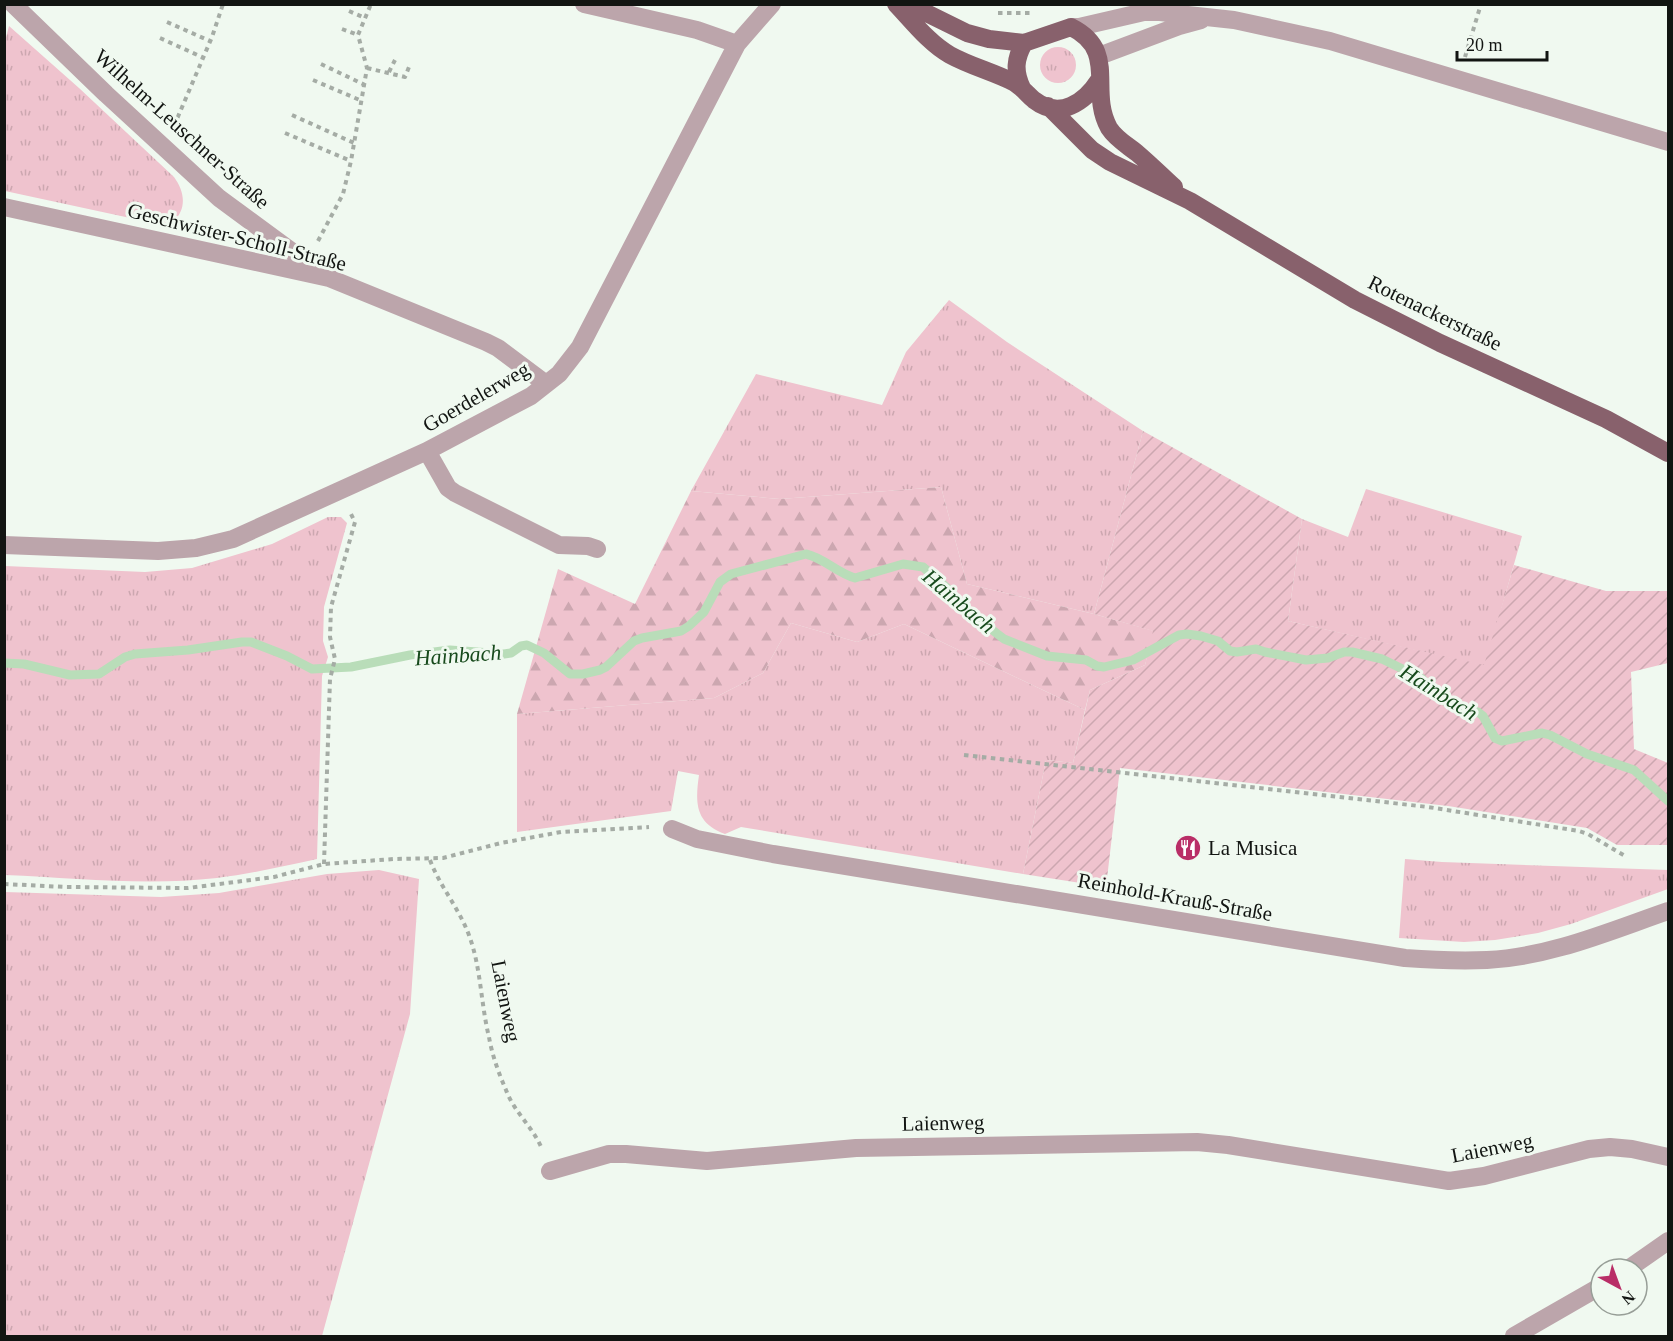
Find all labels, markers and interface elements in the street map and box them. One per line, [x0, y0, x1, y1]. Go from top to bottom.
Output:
scale bar [1457, 24, 1547, 62]
text: 20 m [1466, 35, 1503, 55]
street label: Wilhelm-Leuschner-Straße [90, 44, 274, 214]
street label: Geschwister-Scholl-Straße [125, 198, 349, 276]
street label: Rotenackerstraße [1364, 270, 1506, 356]
street label: Goerdelerweg [418, 357, 534, 437]
water label: Hainbach [917, 563, 1000, 638]
water label: Hainbach [413, 640, 502, 671]
water label: Hainbach [1395, 658, 1482, 726]
restaurant icon: La Musica [1173, 833, 1203, 863]
place label: La Musica [1208, 836, 1298, 860]
street label: Reinhold-Krauß-Straße [1076, 868, 1274, 926]
street label: Laienweg [486, 958, 526, 1044]
street label: Laienweg [901, 1110, 985, 1136]
street label: Laienweg [1449, 1128, 1535, 1168]
north arrow [1589, 1257, 1649, 1317]
text: N [1618, 1288, 1638, 1308]

